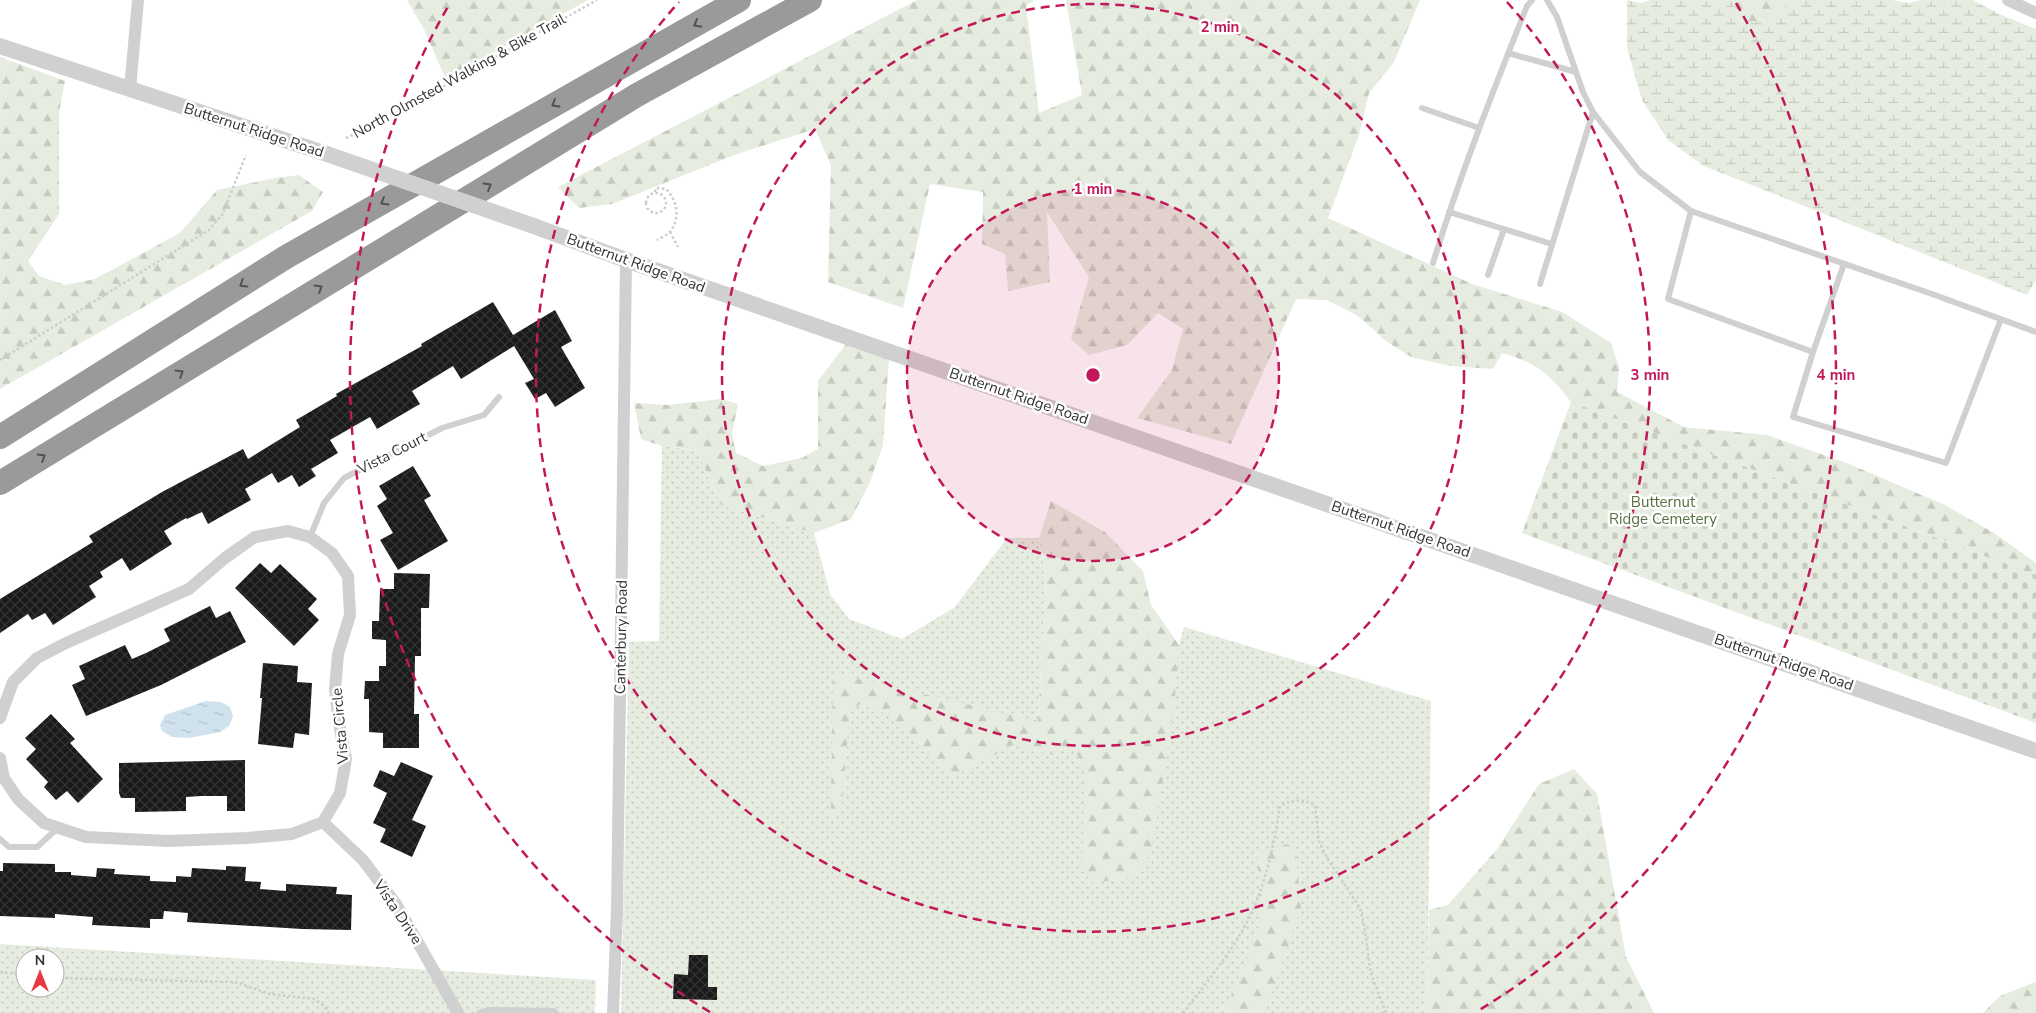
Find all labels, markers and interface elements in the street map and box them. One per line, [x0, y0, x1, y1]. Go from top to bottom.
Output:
street label: North Olmsted Walking & Bike Trail [349, 9, 570, 143]
text: 2 min [1201, 17, 1239, 37]
one-way arrow [693, 18, 702, 28]
street label: Butternut Ridge Road [181, 98, 327, 162]
one-way arrow [552, 98, 561, 108]
text: 1 min [1074, 179, 1112, 199]
one-way arrow [483, 182, 492, 192]
one-way arrow [380, 195, 389, 205]
street label: Butternut Ridge Road [564, 229, 708, 297]
one-way arrow [240, 278, 249, 287]
one-way arrow [314, 285, 323, 295]
street label: Butternut Ridge Road [947, 363, 1091, 429]
text: 3 min [1631, 365, 1669, 385]
text: 4 min [1817, 365, 1855, 385]
centre of rings [1084, 366, 1102, 384]
one-way arrow [175, 369, 184, 379]
street label: Vista Court [353, 427, 431, 479]
one-way arrow [36, 454, 45, 464]
park label: Butternut Ridge Cemetery [1609, 492, 1717, 529]
street label: Butternut Ridge Road [1329, 496, 1473, 562]
street label: Canterbury Road [610, 580, 632, 694]
street label: Butternut Ridge Road [1712, 629, 1856, 695]
street label: Vista Circle [327, 687, 353, 766]
street label: Vista Drive [369, 875, 427, 948]
north arrow [15, 948, 65, 998]
text: N [35, 951, 45, 970]

